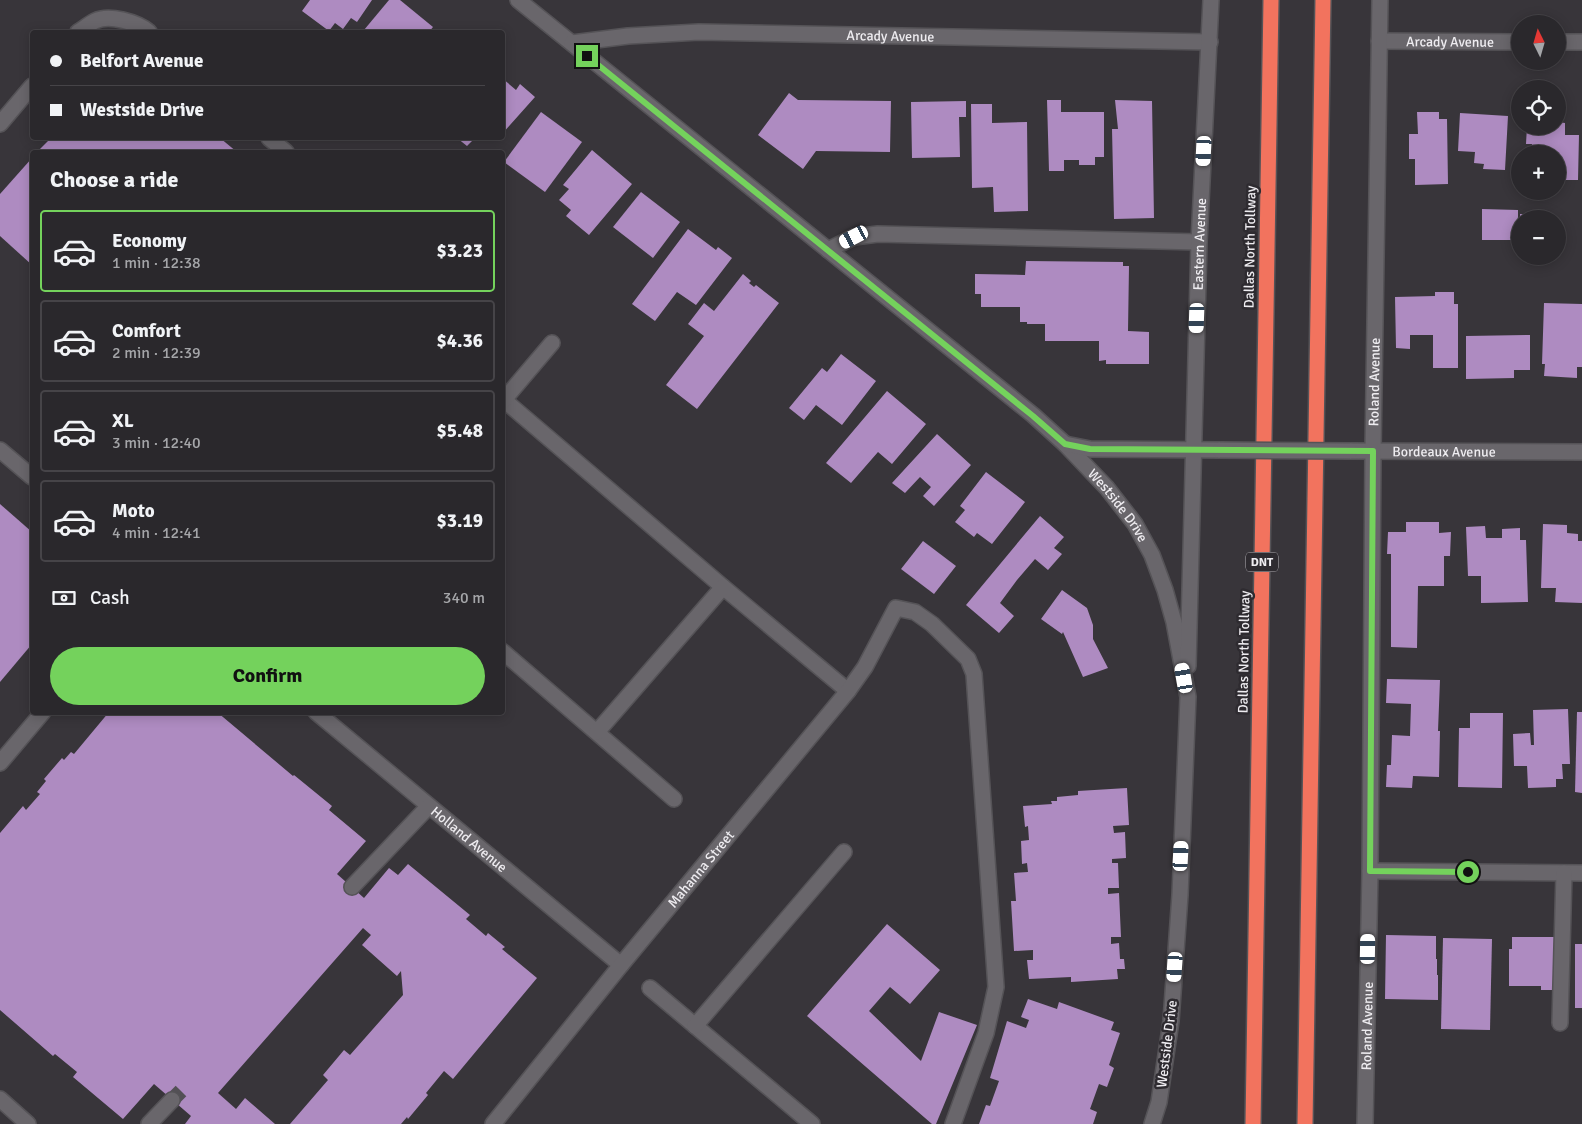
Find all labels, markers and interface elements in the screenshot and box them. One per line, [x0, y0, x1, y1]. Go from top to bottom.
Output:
north arrow [1511, 15, 1566, 70]
map controls [1511, 15, 1566, 265]
street label: Arcady Avenue [846, 26, 935, 45]
street label: Arcady Avenue [1406, 33, 1494, 50]
route end [576, 45, 598, 67]
text: Belfort Avenue [80, 49, 203, 73]
button: locate [1511, 80, 1566, 135]
text: Westside Drive [80, 98, 204, 122]
car [1195, 136, 1212, 166]
button: + [1511, 145, 1566, 200]
text: Choose a ride [50, 166, 178, 193]
street label: Dallas North Tollway [1240, 185, 1260, 308]
street label: Eastern Avenue [1189, 197, 1210, 291]
button: − [1511, 210, 1566, 265]
car [837, 224, 870, 250]
icon: car [52, 229, 97, 274]
text: Economy [112, 229, 186, 253]
text: $3.23 [437, 239, 483, 263]
text: 1 min · 12:38 [112, 253, 201, 273]
car [1188, 303, 1205, 333]
icon: car [52, 319, 97, 364]
text: Comfort [112, 319, 181, 343]
text: $4.36 [437, 329, 483, 353]
street label: Roland Avenue [1365, 338, 1383, 427]
text: 2 min · 12:39 [112, 343, 201, 363]
icon: car [52, 409, 97, 454]
text: XL [112, 409, 134, 433]
text: $5.48 [437, 419, 483, 443]
text: 3 min · 12:40 [112, 433, 201, 453]
street label: Bordeaux Avenue [1392, 443, 1496, 460]
street label: Westside Drive [1085, 465, 1152, 545]
icon: car [52, 499, 97, 544]
text: Moto [112, 499, 155, 523]
text: $3.19 [437, 509, 483, 533]
text: 4 min · 12:41 [112, 523, 201, 543]
road number: DNT [1246, 552, 1278, 572]
icon: cash [50, 584, 78, 612]
text: Cash [90, 586, 130, 610]
text: 340 m [443, 588, 485, 608]
street label: Dallas North Tollway [1234, 590, 1254, 713]
button: Confirm [50, 647, 485, 705]
car [1174, 662, 1193, 694]
street label: Holland Avenue [428, 803, 511, 876]
street label: Mahanna Street [664, 827, 738, 911]
car [1172, 841, 1189, 871]
route start [1457, 861, 1479, 883]
car [1360, 934, 1375, 964]
car [1166, 952, 1183, 982]
street label: Roland Avenue [1358, 981, 1376, 1071]
street label: Westside Drive [1153, 999, 1181, 1089]

